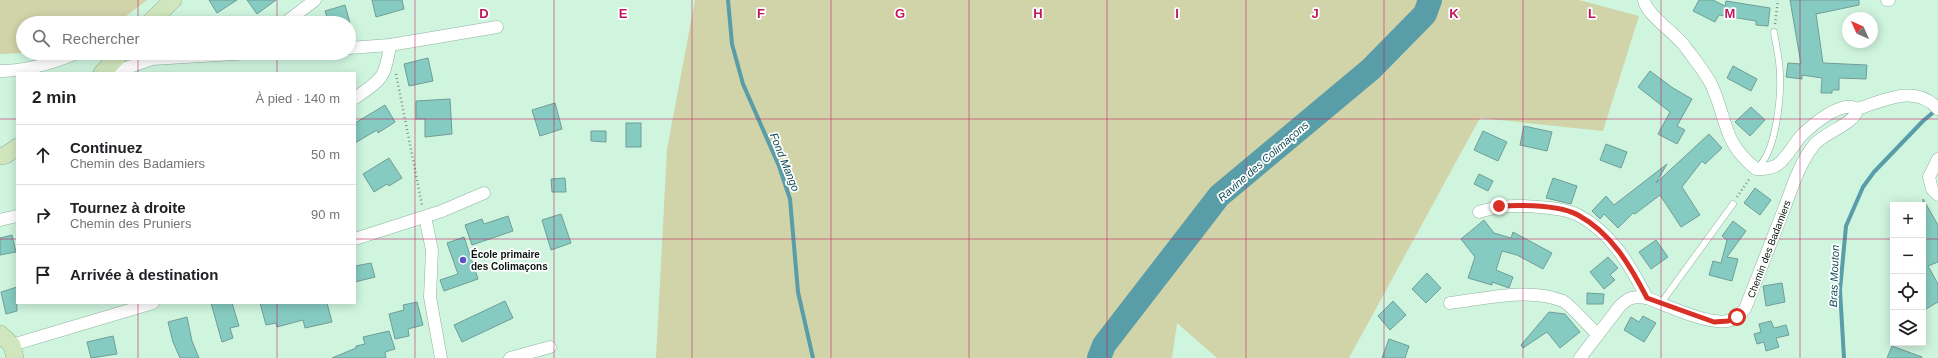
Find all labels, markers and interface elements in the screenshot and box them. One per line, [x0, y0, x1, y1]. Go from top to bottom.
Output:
text: D [479, 6, 489, 21]
text: E [619, 6, 628, 21]
text: F [757, 6, 765, 21]
text: G [895, 6, 905, 21]
text: H [1033, 6, 1043, 21]
text: I [1175, 6, 1179, 21]
text: J [1311, 6, 1319, 21]
text: K [1449, 6, 1459, 21]
text: L [1588, 6, 1596, 21]
text: M [1725, 6, 1735, 21]
north arrow [1842, 12, 1878, 48]
search box [16, 16, 356, 60]
icon: search [30, 27, 52, 49]
text: Rechercher [62, 30, 140, 47]
text: 2 min [32, 88, 76, 107]
text: À pied · 140 m [255, 91, 340, 106]
water label: Ravine des Colimaçons [1215, 118, 1311, 203]
water label: Fond Mango [768, 131, 802, 193]
text: Continuez [70, 139, 143, 156]
icon: ahead [32, 144, 54, 166]
text: 50 m [311, 147, 340, 162]
text: Chemin des Badamiers [70, 156, 205, 171]
route end [1490, 197, 1508, 215]
text: Tournez à droite [70, 199, 186, 216]
street label: Chemin des Badamiers [1745, 199, 1793, 299]
map controls [1890, 202, 1926, 346]
button: + [1890, 202, 1926, 238]
icon: right [32, 204, 54, 226]
text: 90 m [311, 207, 340, 222]
text: Chemin des Pruniers [70, 216, 191, 231]
button: − [1890, 238, 1926, 274]
water label: Bras Mouton [1827, 245, 1841, 307]
place label: École primaire des Colimaçons [471, 248, 548, 272]
marker: École primaire des Colimaçons [458, 255, 468, 265]
icon: arrive [32, 264, 54, 286]
text: Arrivée à destination [70, 266, 218, 283]
button: locate [1890, 274, 1926, 310]
route start [1728, 308, 1746, 326]
button: layers [1890, 310, 1926, 346]

